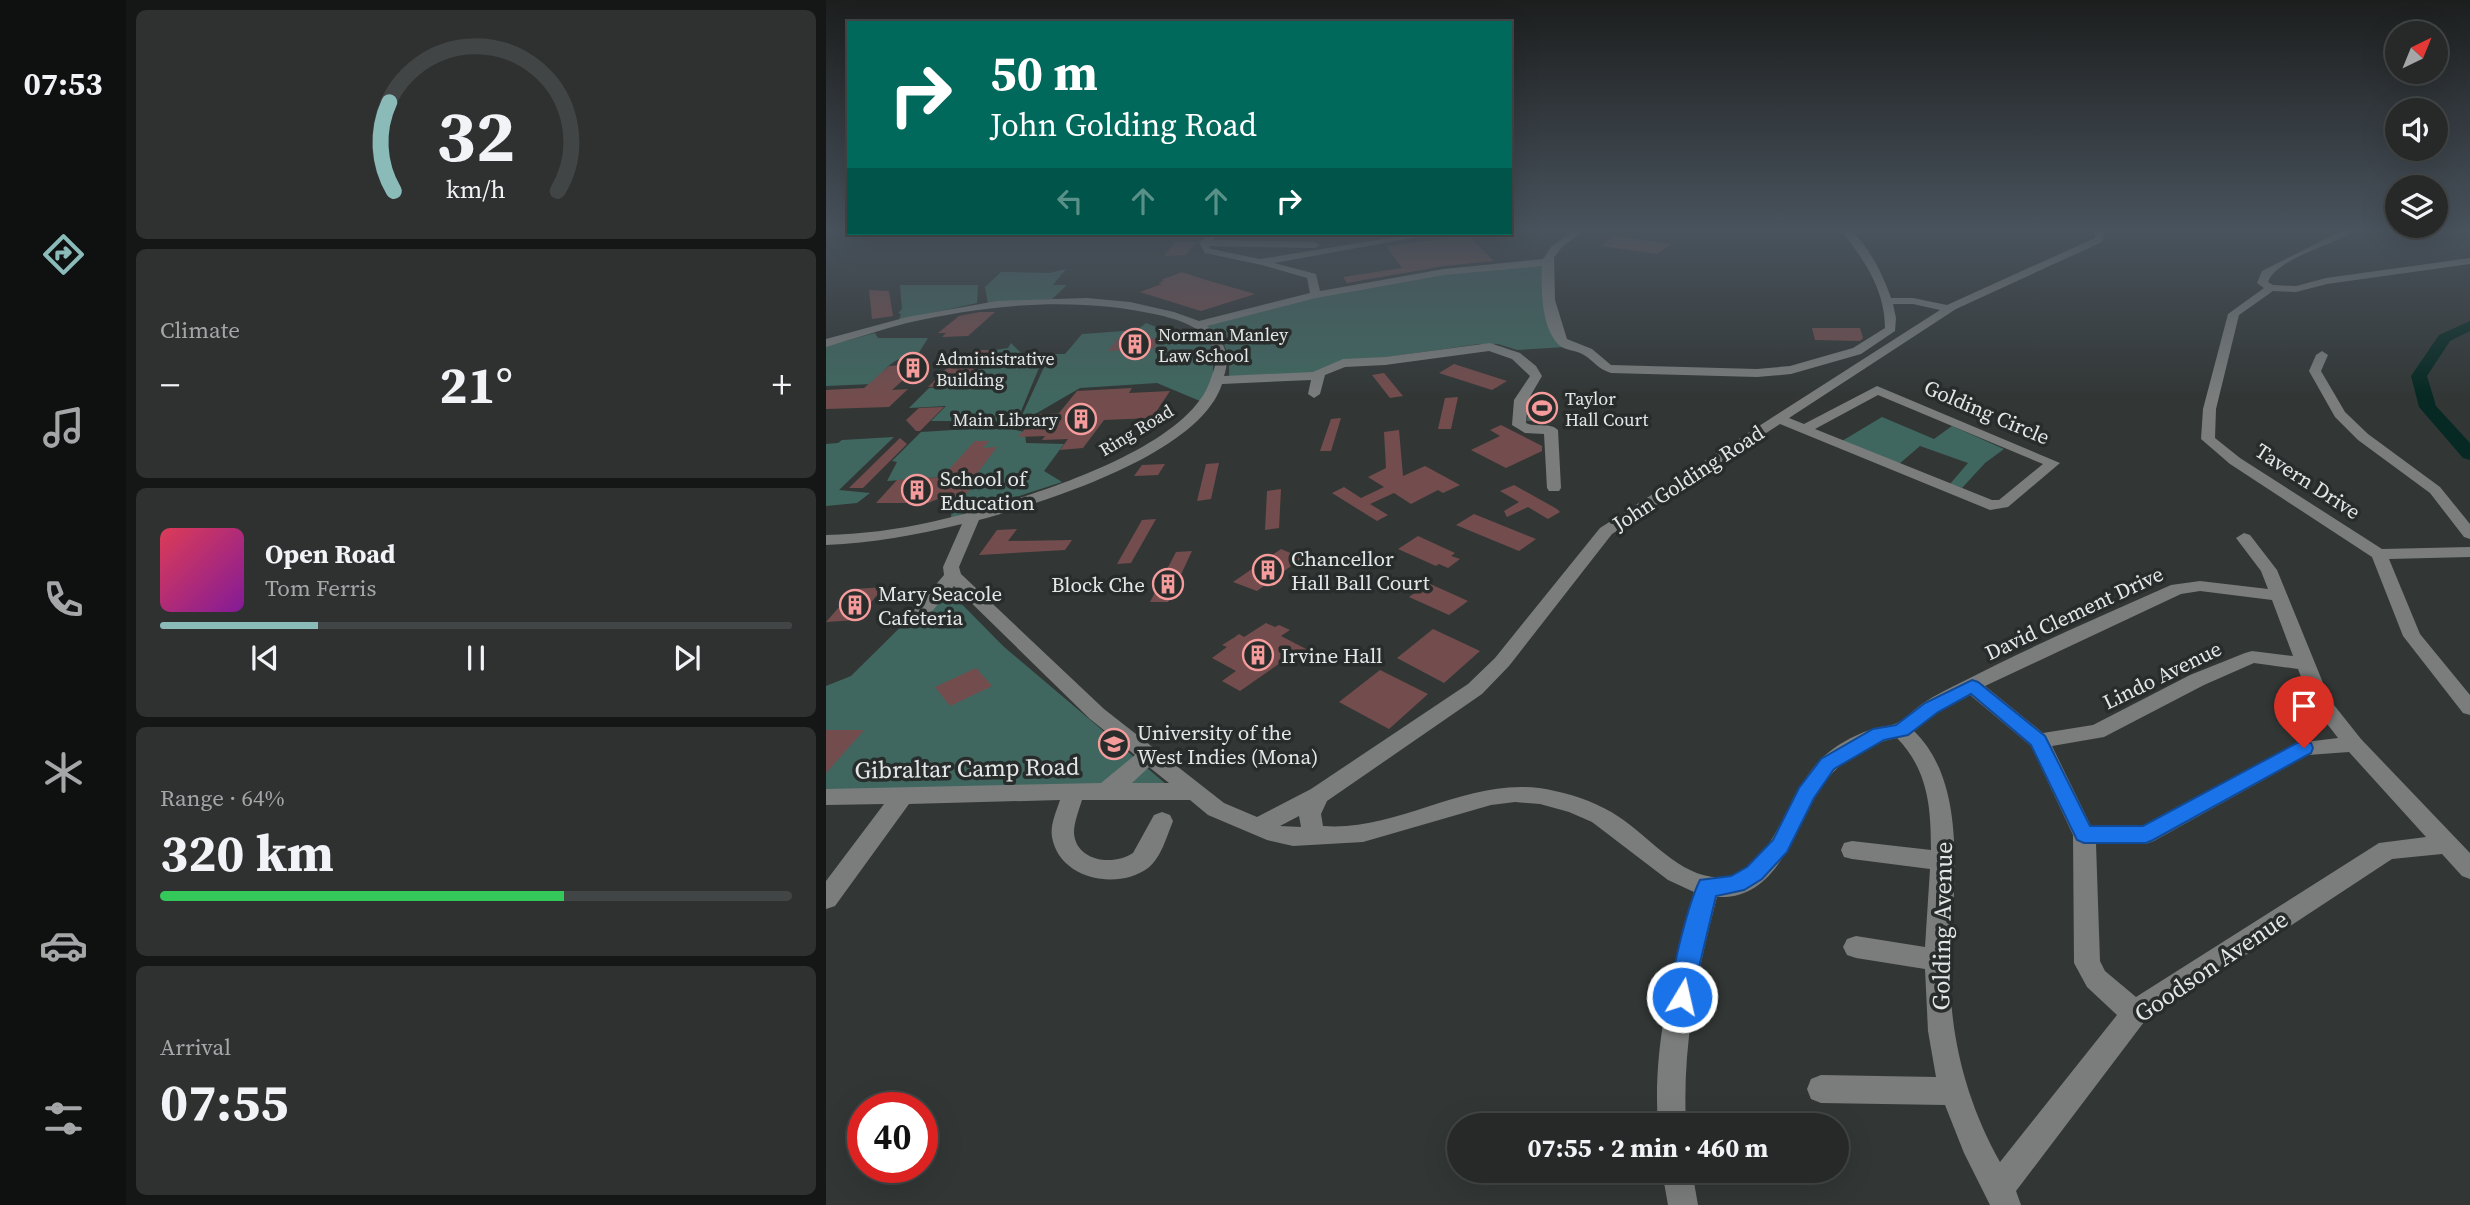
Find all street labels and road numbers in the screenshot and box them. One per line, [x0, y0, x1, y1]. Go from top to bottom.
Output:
street label: Golding Circle [1920, 373, 2054, 451]
street label: Ring Road [1094, 398, 1178, 462]
street label: John Golding Road [1606, 418, 1769, 538]
street label: Tavern Drive [2250, 436, 2366, 526]
street label: David Clement Drive [1980, 559, 2168, 667]
street label: Lindo Avenue [2098, 634, 2226, 716]
street label: Gibraltar Camp Road [854, 750, 1080, 786]
street label: Golding Avenue [1924, 841, 1960, 1011]
street label: Goodson Avenue [2128, 902, 2294, 1030]

